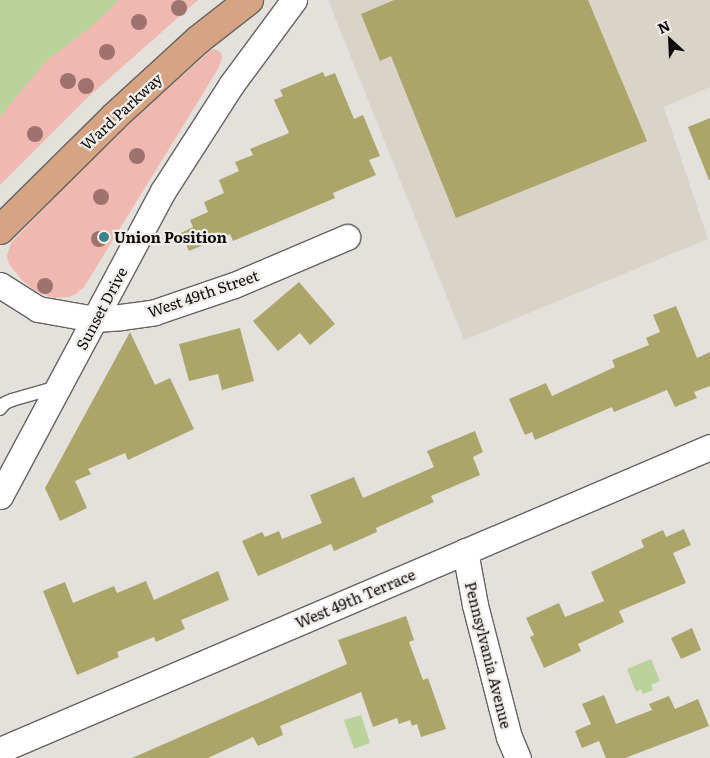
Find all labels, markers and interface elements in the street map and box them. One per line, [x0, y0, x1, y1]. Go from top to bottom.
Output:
north arrow [645, 15, 695, 65]
text: N [654, 15, 673, 38]
street label: Ward Parkway [77, 69, 165, 153]
place label: Union Position [114, 228, 227, 246]
marker: Union Position [98, 231, 110, 243]
street label: Sunset Drive [72, 264, 130, 352]
street label: West 49th Street [145, 266, 261, 320]
street label: West 49th Terrace [292, 565, 418, 631]
street label: Pennsylvania Avenue [462, 580, 516, 730]

